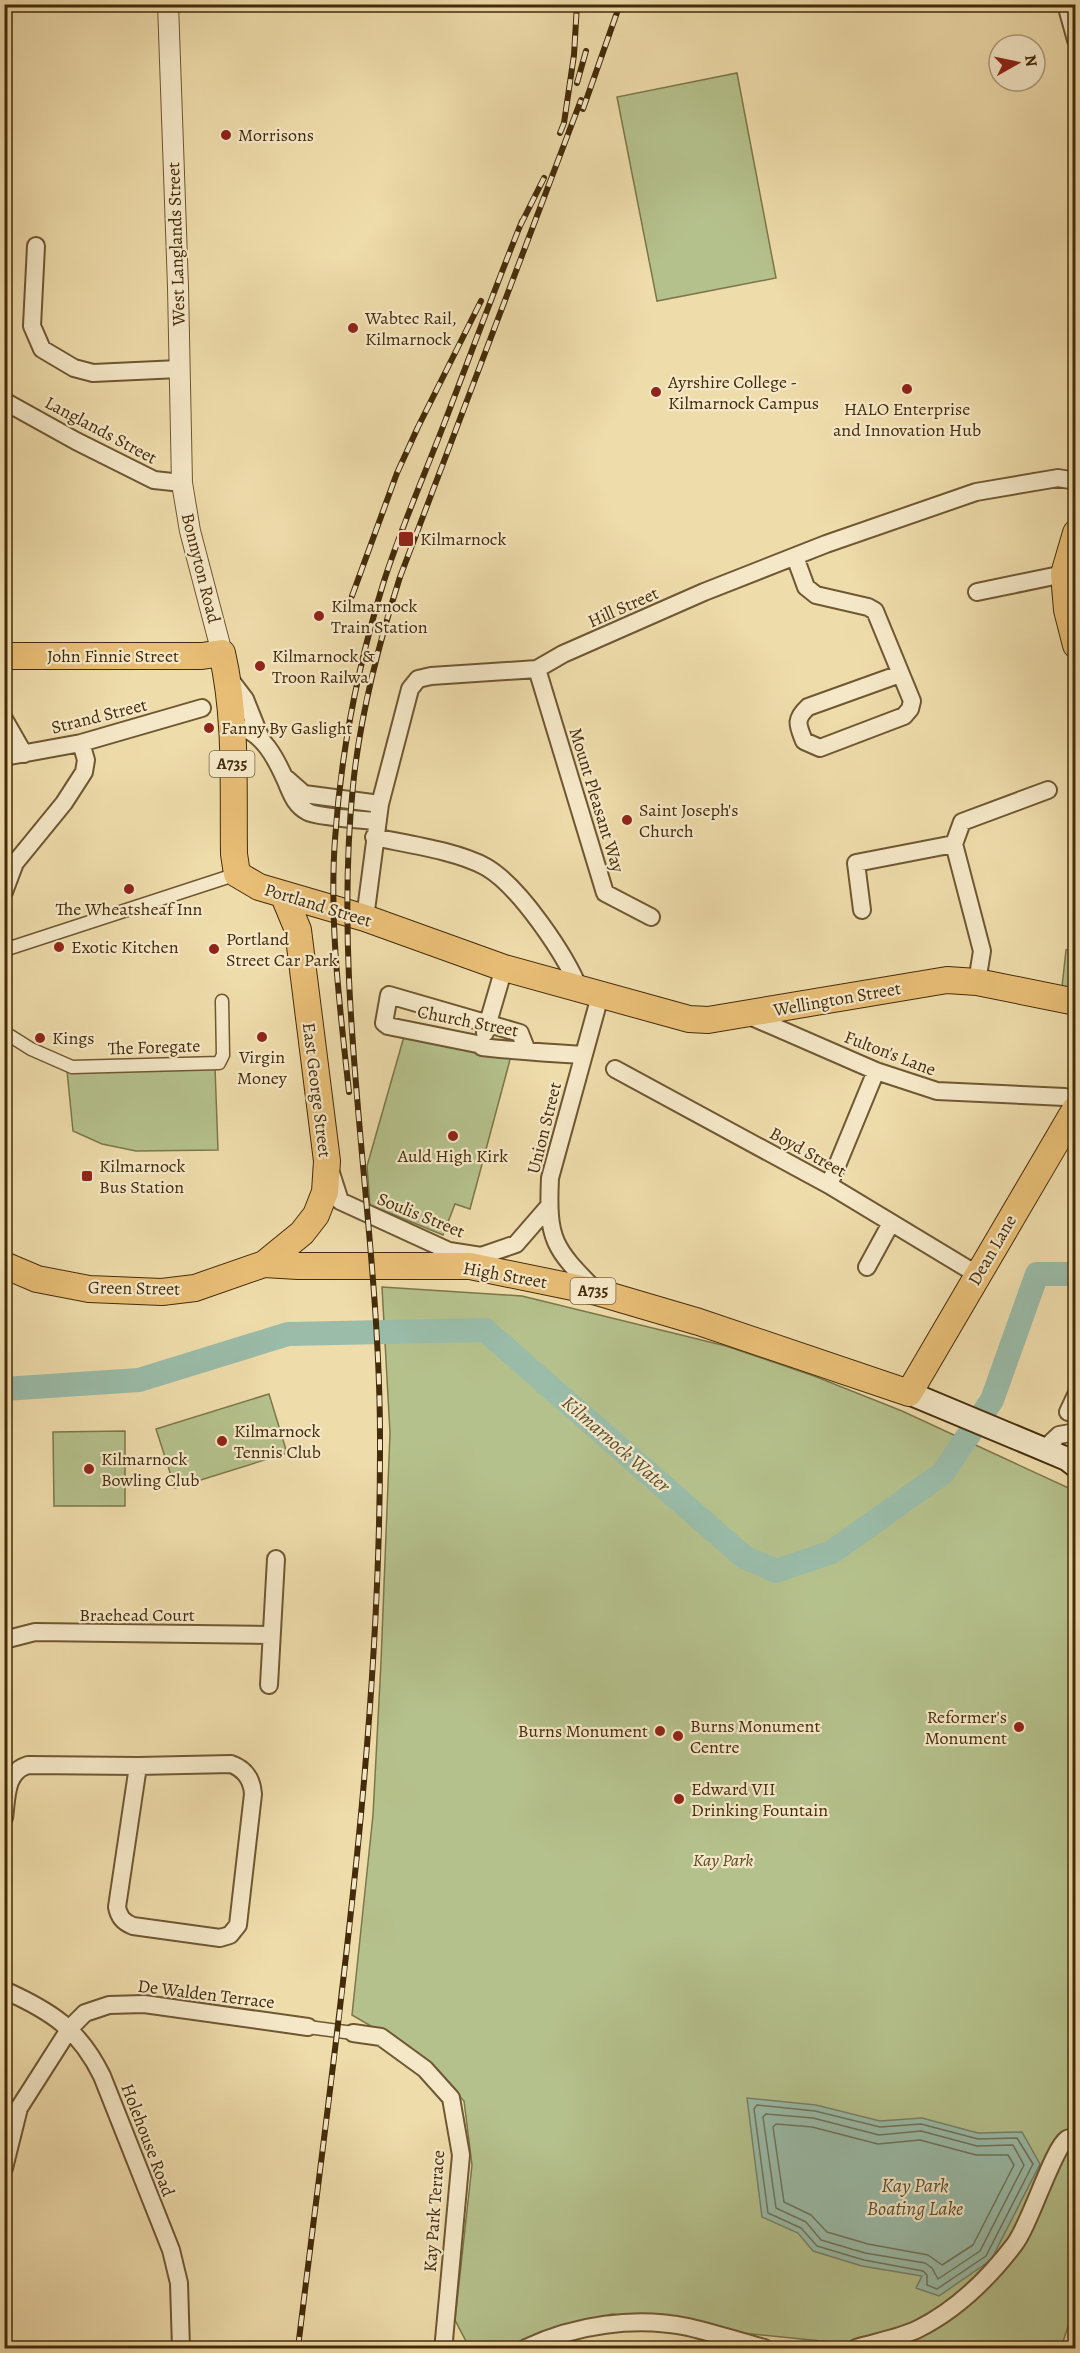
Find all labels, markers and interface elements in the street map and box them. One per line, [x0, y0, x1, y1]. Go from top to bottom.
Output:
north arrow [987, 33, 1047, 93]
text: N [1019, 53, 1043, 69]
place label: Morrisons [238, 123, 314, 147]
marker: Morrisons [219, 128, 233, 142]
street label: West Langlands Street [161, 162, 191, 327]
place label: Wabtec Rail, Kilmarnock [364, 306, 457, 351]
marker: Wabtec Rail, Kilmarnock [346, 321, 360, 335]
place label: Ayrshire College - Kilmarnock Campus [667, 370, 819, 415]
marker: HALO Enterprise and Innovation Hub [900, 382, 914, 396]
marker: Ayrshire College - Kilmarnock Campus [649, 385, 663, 399]
street label: Langlands Street [41, 390, 161, 470]
place label: HALO Enterprise and Innovation Hub [833, 397, 981, 442]
street label: Bonnyton Road [176, 510, 226, 626]
place label: Kilmarnock [420, 527, 506, 551]
marker: Kilmarnock [397, 530, 415, 548]
street label: Hill Street [584, 581, 662, 633]
place label: Kilmarnock Train Station [331, 594, 428, 639]
marker: Kilmarnock Train Station [312, 609, 326, 623]
street label: John Finnie Street [47, 644, 179, 668]
place label: Kilmarnock & Troon Railwa [272, 644, 375, 689]
marker: Kilmarnock & Troon Railwa [253, 659, 267, 673]
street label: Strand Street [49, 692, 149, 739]
place label: Fanny By Gaslight [221, 716, 353, 740]
marker: Fanny By Gaslight [202, 721, 216, 735]
street label: Mount Pleasant Way [564, 725, 631, 876]
road number: A735 [210, 751, 254, 777]
place label: Saint Joseph's Church [639, 798, 739, 843]
marker: Saint Joseph's Church [620, 813, 634, 827]
street label: Portland Street [261, 877, 375, 933]
marker: The Wheatsheaf Inn [122, 882, 136, 896]
place label: The Wheatsheaf Inn [56, 897, 203, 921]
place label: Portland Street Car Park [226, 927, 338, 972]
place label: Exotic Kitchen [71, 935, 179, 959]
marker: Exotic Kitchen [52, 940, 66, 954]
marker: Portland Street Car Park [207, 942, 221, 956]
street label: Wellington Street [770, 976, 903, 1022]
street label: Church Street [415, 999, 521, 1043]
street label: East George Street [297, 1021, 337, 1159]
street label: Fulton's Lane [841, 1025, 939, 1081]
place label: Kings [52, 1026, 95, 1050]
marker: Virgin Money [255, 1030, 269, 1044]
marker: Kings [33, 1031, 47, 1045]
street label: The Foregate [107, 1033, 201, 1061]
place label: Virgin Money [237, 1045, 288, 1090]
street label: Union Street [521, 1080, 567, 1176]
street label: Boyd Street [765, 1121, 851, 1183]
marker: Auld High Kirk [446, 1129, 460, 1143]
place label: Auld High Kirk [397, 1144, 508, 1168]
place label: Kilmarnock Bus Station [99, 1154, 185, 1199]
marker: Kilmarnock Bus Station [80, 1169, 94, 1183]
street label: Soulis Street [374, 1187, 468, 1243]
street label: Dean Lane [962, 1210, 1022, 1290]
street label: High Street [461, 1256, 549, 1294]
street label: Green Street [88, 1275, 180, 1301]
road number: A735 [570, 1278, 616, 1304]
water label: Kilmarnock Water [556, 1389, 677, 1499]
place label: Kilmarnock Tennis Club [234, 1419, 321, 1464]
marker: Kilmarnock Tennis Club [215, 1434, 229, 1448]
place label: Kilmarnock Bowling Club [101, 1447, 199, 1492]
marker: Kilmarnock Bowling Club [82, 1462, 96, 1476]
street label: Braehead Court [79, 1603, 195, 1627]
place label: Reformer's Monument [925, 1705, 1007, 1750]
place label: Burns Monument Centre [690, 1714, 820, 1759]
place label: Burns Monument [518, 1719, 648, 1743]
marker: Reformer's Monument [1012, 1720, 1026, 1734]
marker: Burns Monument [653, 1724, 667, 1738]
marker: Burns Monument Centre [671, 1729, 685, 1743]
place label: Edward VII Drinking Fountain [691, 1777, 828, 1822]
marker: Edward VII Drinking Fountain [672, 1792, 686, 1806]
park label: Kay Park [693, 1848, 753, 1872]
street label: De Walden Terrace [136, 1974, 276, 2014]
street label: Holehouse Road [115, 2080, 181, 2200]
street label: Kay Park Terrace [418, 2149, 450, 2273]
water label: Kay Park Boating Lake [867, 2172, 963, 2222]

